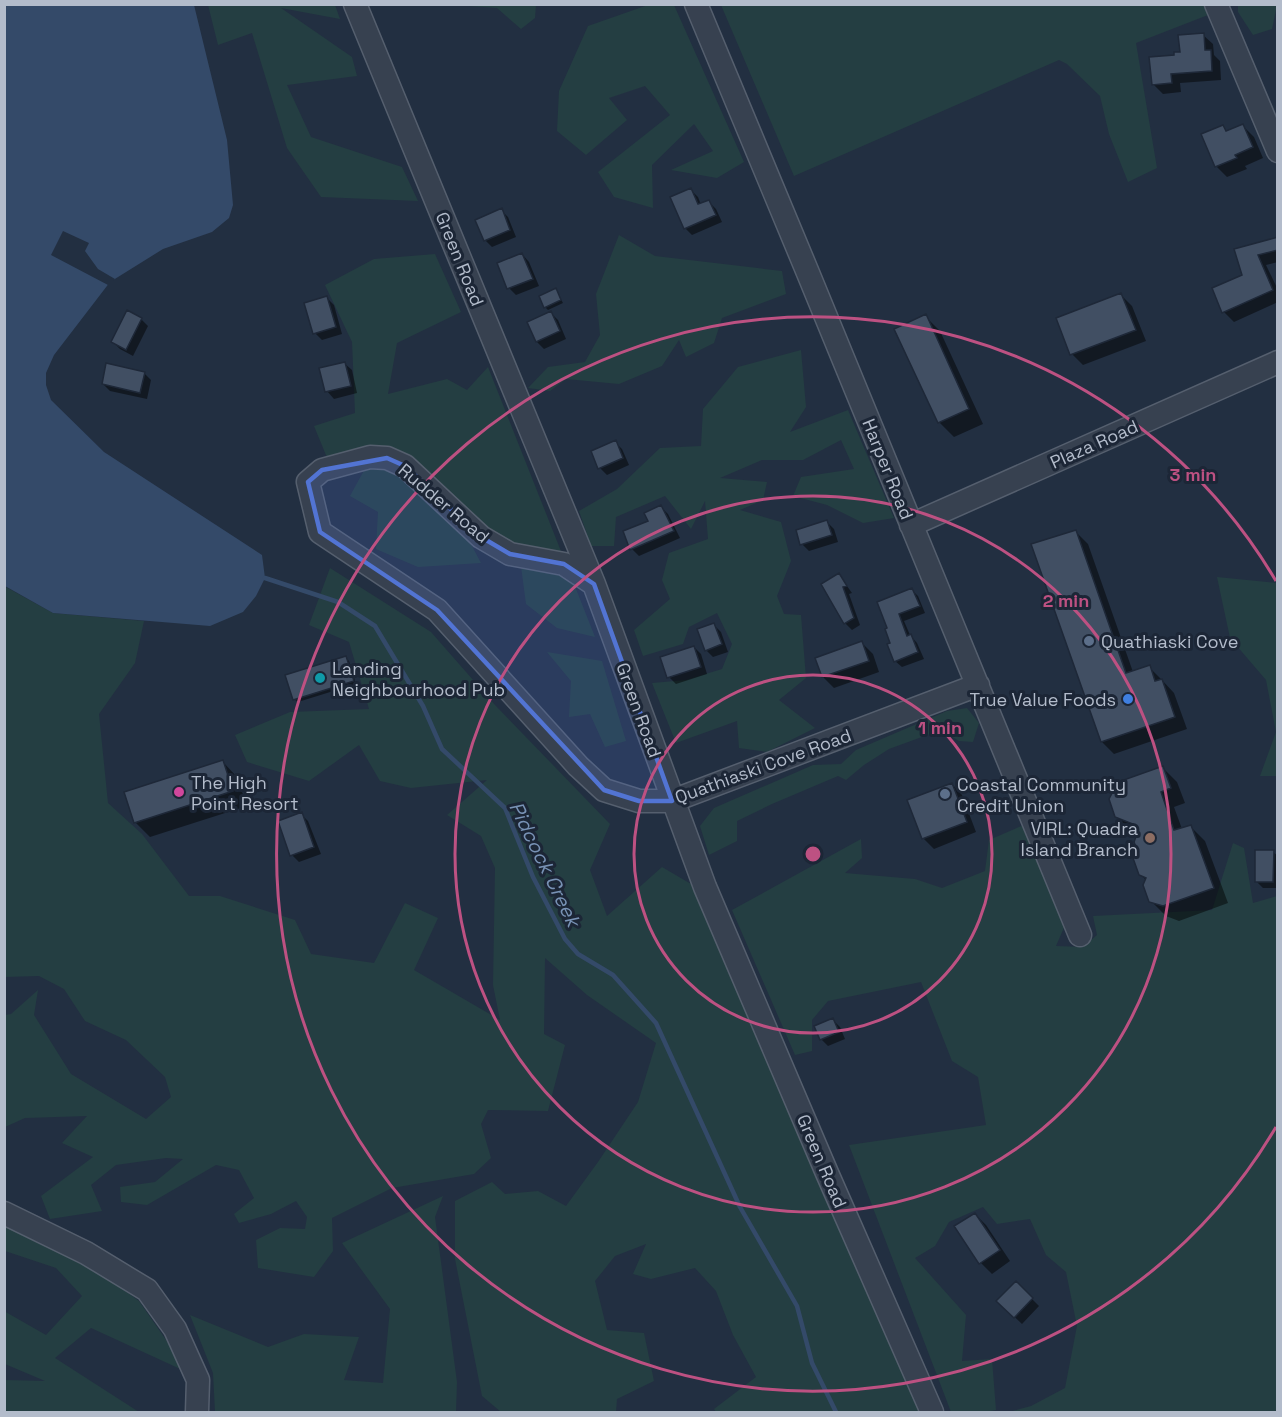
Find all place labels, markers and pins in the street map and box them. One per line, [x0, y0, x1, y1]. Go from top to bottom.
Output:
place label: Quathiaski Cove [1101, 630, 1238, 653]
marker: Quathiaski Cove [1082, 634, 1096, 648]
place label: Landing Neighbourhood Pub [332, 657, 505, 701]
marker: Landing Neighbourhood Pub [313, 671, 327, 685]
place label: True Value Foods [969, 688, 1116, 711]
marker: True Value Foods [1121, 692, 1135, 706]
place label: The High Point Resort [191, 771, 298, 815]
place label: Coastal Community Credit Union [957, 773, 1126, 817]
marker: The High Point Resort [172, 785, 186, 799]
marker: Coastal Community Credit Union [938, 787, 952, 801]
place label: VIRL: Quadra Island Branch [1021, 817, 1138, 861]
marker: VIRL: Quadra Island Branch [1143, 831, 1157, 845]
centre of rings [803, 844, 823, 864]

